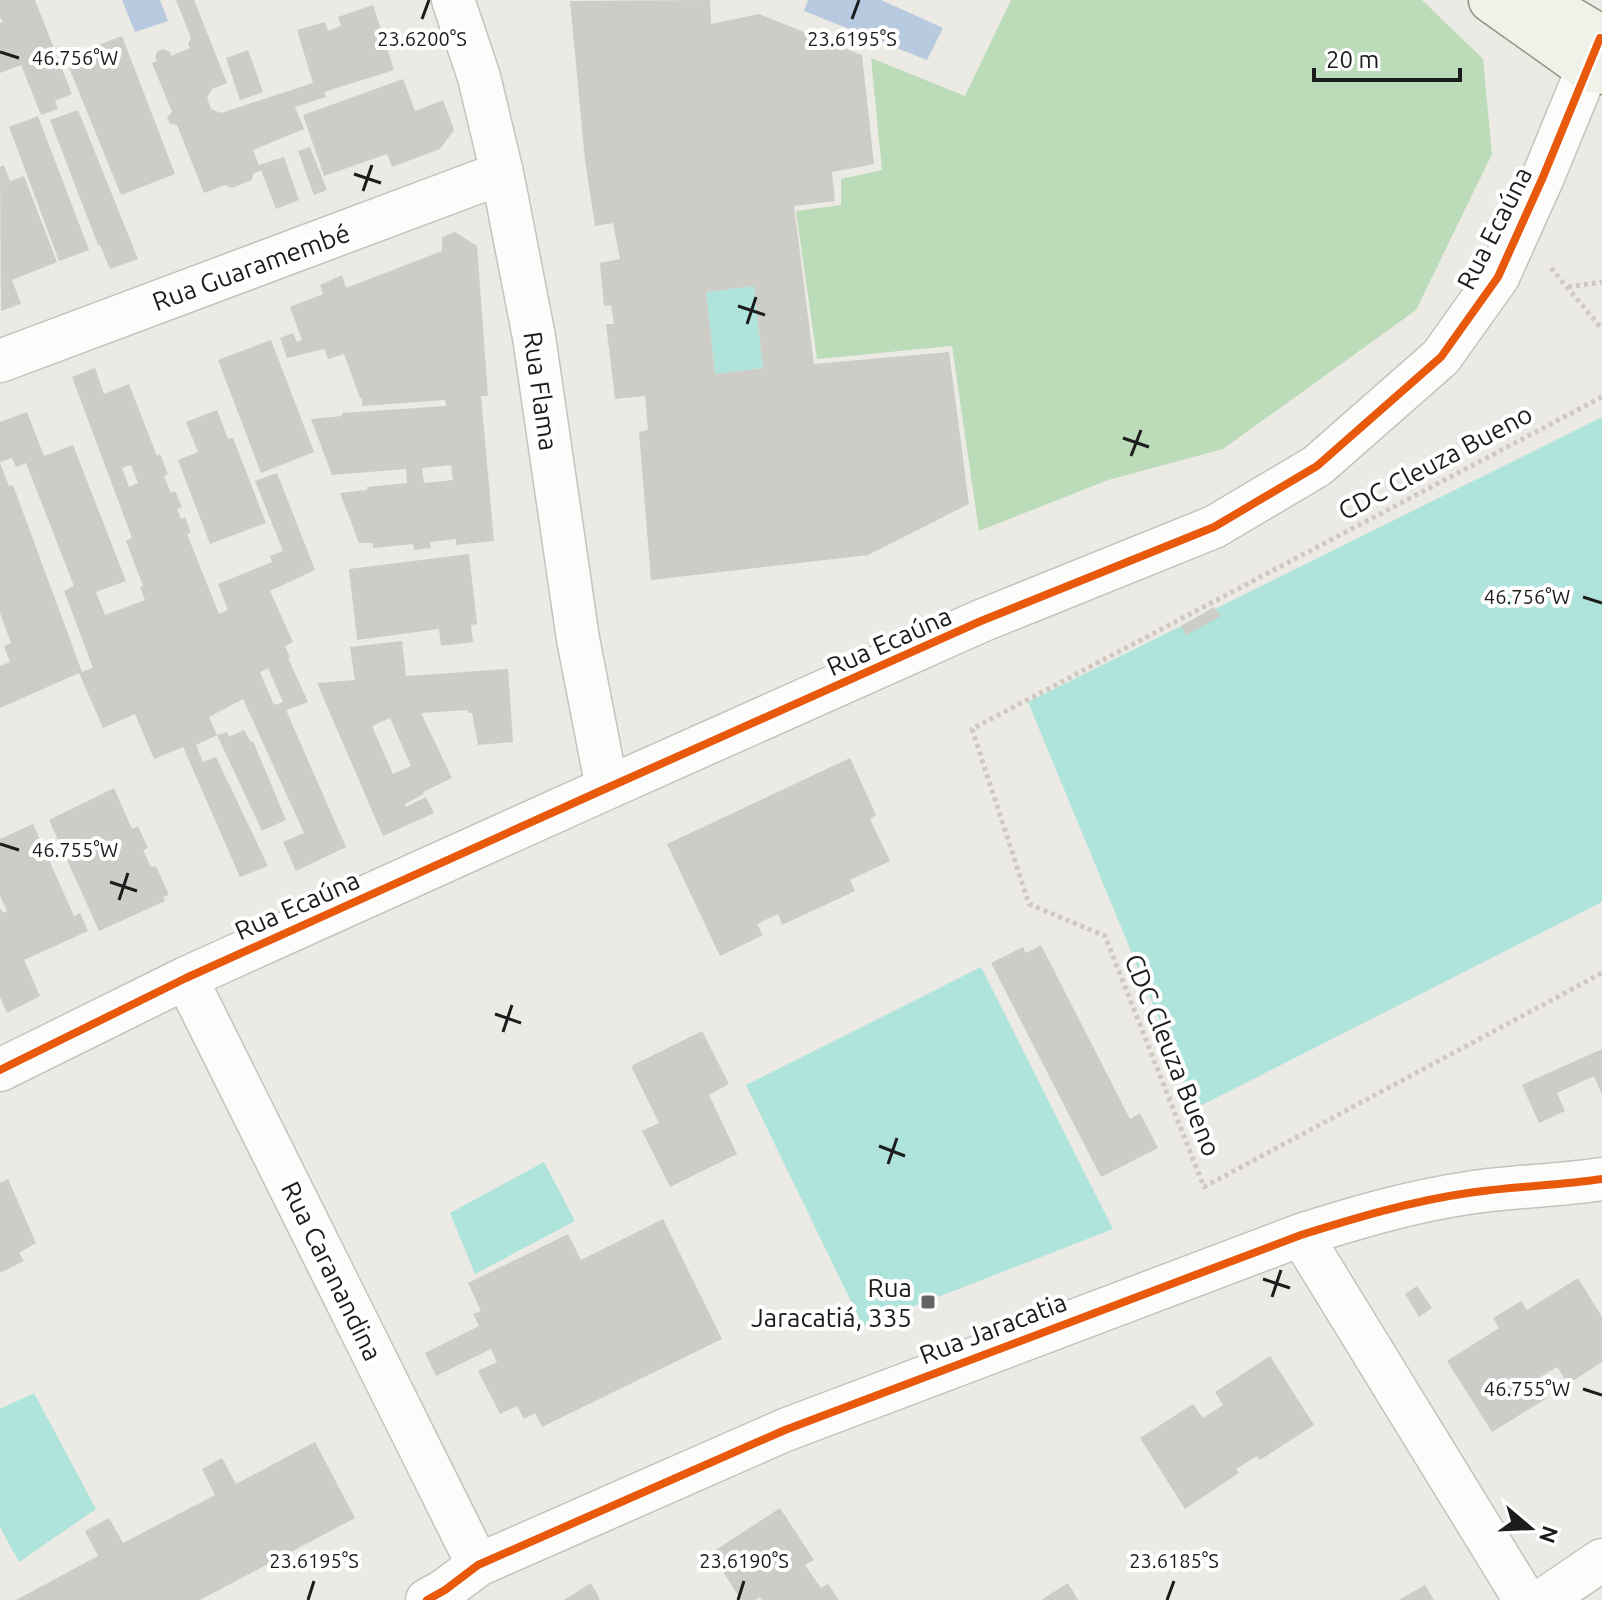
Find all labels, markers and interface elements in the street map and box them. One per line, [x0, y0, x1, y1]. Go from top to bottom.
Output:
text: 23.6200°S [377, 27, 467, 50]
text: 23.6195°S [807, 27, 897, 50]
scale bar [1314, 32, 1460, 82]
text: 46.756°W [32, 46, 118, 69]
text: 20 m [1326, 46, 1379, 73]
street label: Rua Ecaúna [1451, 162, 1537, 294]
street label: Rua Guaramembé [148, 218, 354, 316]
street label: Rua Flama [518, 330, 564, 452]
street label: CDC Cleuza Bueno [1333, 399, 1537, 525]
text: 46.756°W [1484, 585, 1570, 608]
street label: Rua Ecaúna [822, 601, 956, 681]
text: 46.755°W [32, 838, 118, 861]
street label: Rua Ecaúna [230, 865, 364, 945]
street label: CDC Cleuza Bueno [1119, 950, 1227, 1160]
street label: Rua Caranandina [276, 1177, 388, 1365]
place label: Rua Jaracatiá, 335 [751, 1273, 912, 1332]
street label: Rua Jaracatia [915, 1287, 1071, 1369]
marker: Rua Jaracatiá, 335 [919, 1293, 937, 1311]
text: 46.755°W [1484, 1377, 1570, 1400]
north arrow [1490, 1488, 1570, 1568]
text: N [1535, 1523, 1564, 1547]
text: 23.6195°S [269, 1549, 359, 1572]
text: 23.6190°S [699, 1549, 789, 1572]
text: 23.6185°S [1129, 1549, 1219, 1572]

